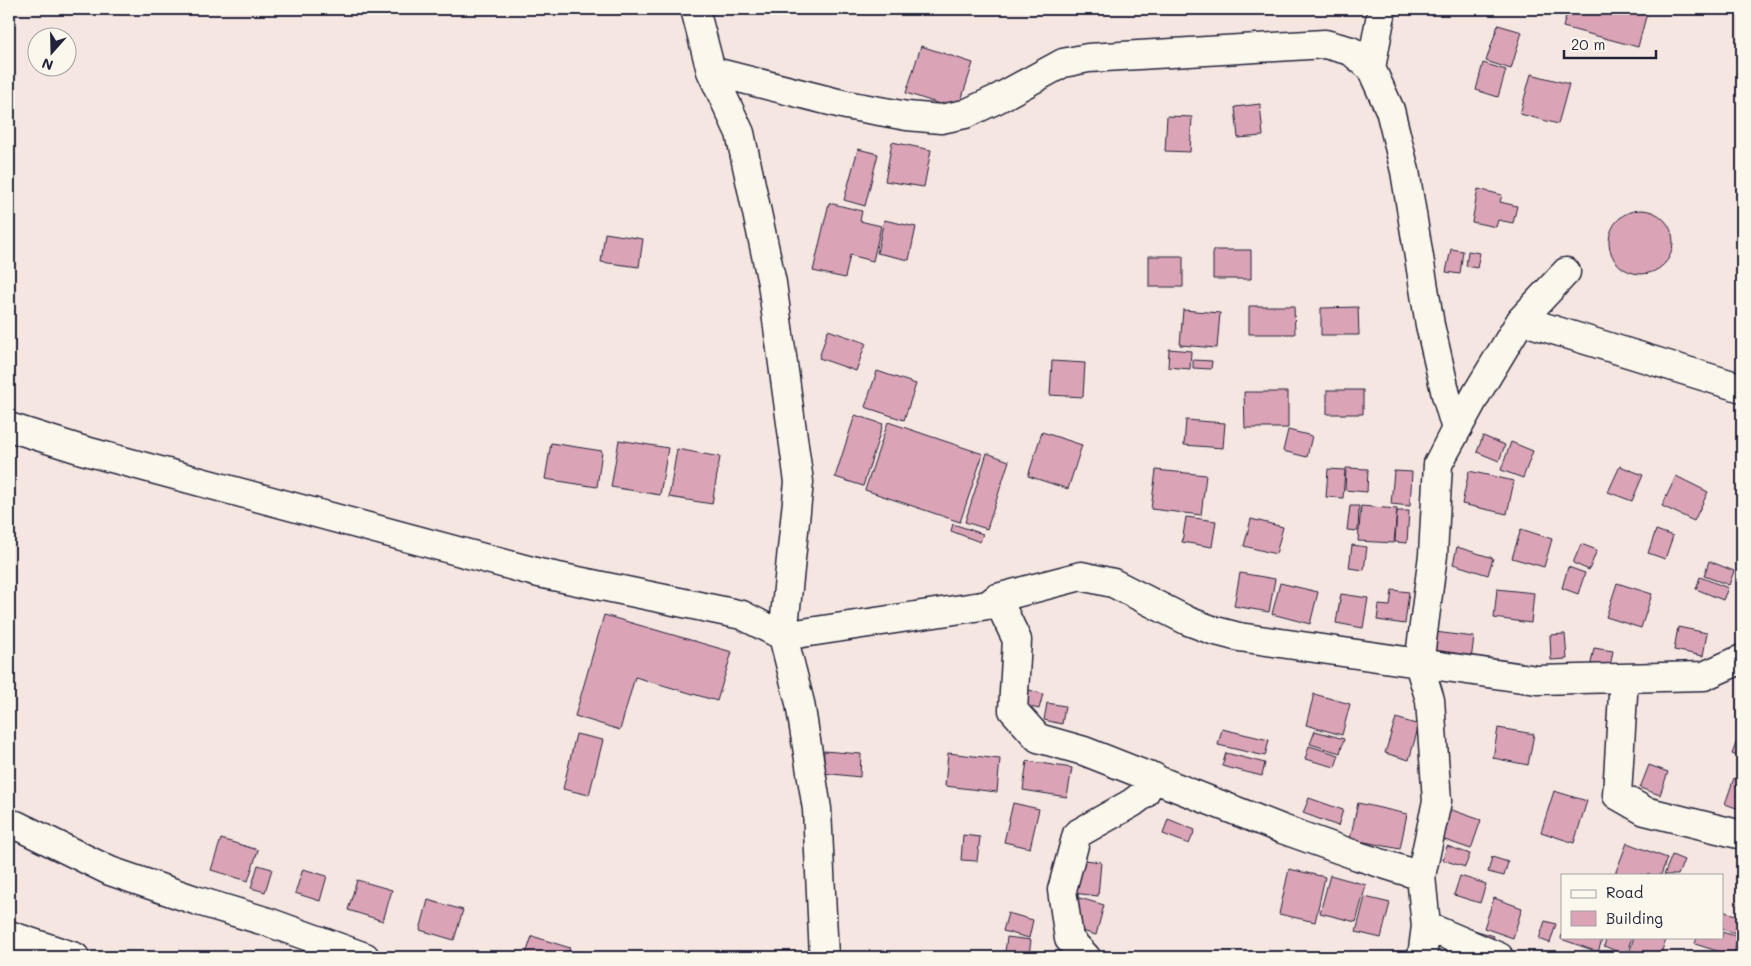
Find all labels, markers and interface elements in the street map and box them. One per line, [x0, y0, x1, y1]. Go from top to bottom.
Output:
north arrow [28, 28, 78, 78]
scale bar [1564, 28, 1656, 60]
text: 20 m [1571, 34, 1605, 54]
text: N [39, 54, 56, 75]
legend [1561, 874, 1724, 938]
text: Road [1606, 882, 1643, 902]
text: Building [1606, 908, 1663, 928]

